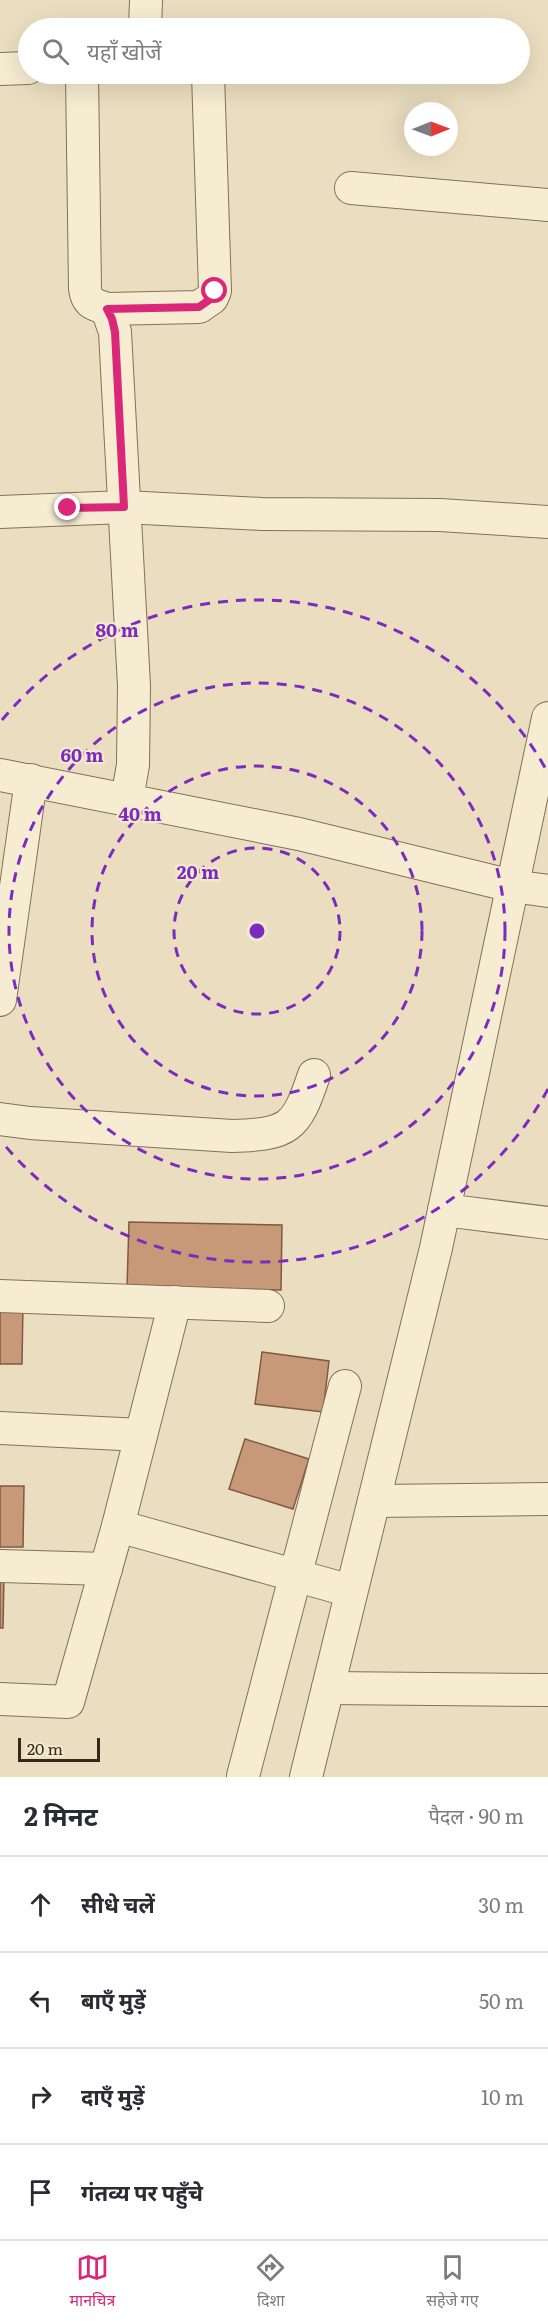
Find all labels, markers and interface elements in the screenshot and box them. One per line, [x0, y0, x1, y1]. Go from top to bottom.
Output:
search box [18, 18, 530, 84]
text: यहाँ खोजें [87, 34, 162, 67]
icon: search [39, 35, 72, 68]
north arrow [404, 102, 458, 156]
route start [201, 277, 227, 303]
route end [54, 494, 80, 520]
text: 80 m [95, 616, 139, 643]
text: 60 m [60, 741, 104, 768]
text: 40 m [118, 800, 162, 827]
text: 20 m [177, 858, 219, 885]
centre of rings [247, 921, 267, 941]
scale bar [18, 1735, 100, 1762]
text: 20 m [27, 1736, 63, 1760]
text: 2 मिनट [24, 1795, 98, 1834]
text: पैदल · 90 m [428, 1800, 524, 1830]
text: सीधे चलें [81, 1887, 155, 1920]
icon: ahead [24, 1888, 57, 1921]
text: 30 m [478, 1889, 524, 1919]
text: बाएँ मुड़ें [81, 1983, 146, 2016]
icon: left [24, 1984, 57, 2017]
text: 50 m [479, 1985, 524, 2015]
text: दाएँ मुड़ें [81, 2079, 144, 2112]
icon: right [24, 2080, 57, 2113]
text: 10 m [481, 2081, 524, 2111]
text: गंतव्य पर पहुँचे [81, 2175, 203, 2208]
icon: arrive [24, 2176, 57, 2209]
tab: मानचित्र [70, 2251, 115, 2313]
tab: दिशा [254, 2251, 287, 2313]
tab: सहेजे गए [426, 2251, 478, 2313]

